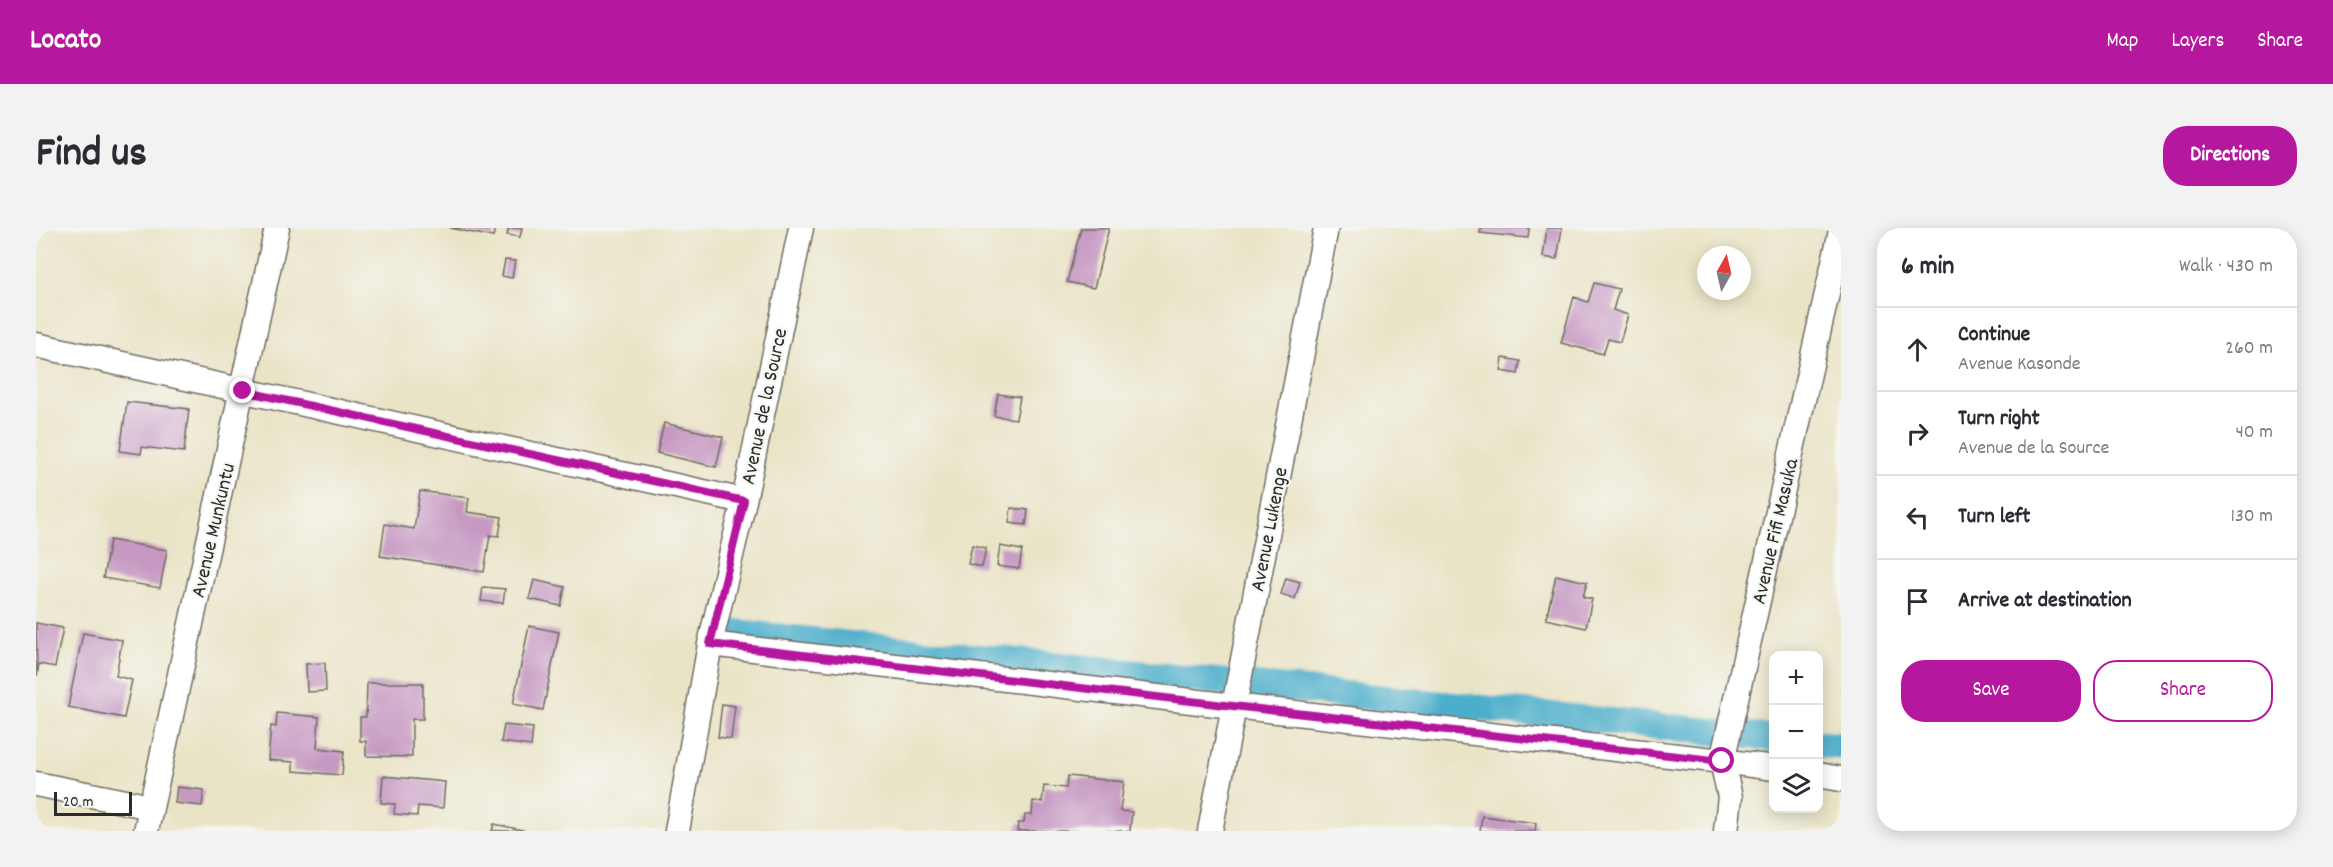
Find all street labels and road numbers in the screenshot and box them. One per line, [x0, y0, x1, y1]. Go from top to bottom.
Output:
street label: Avenue de la Source [735, 326, 797, 487]
street label: Avenue Fifi Masuka [1746, 455, 1808, 607]
street label: Avenue Munkuntu [185, 460, 245, 601]
street label: Avenue Lukenge [1244, 465, 1298, 594]

